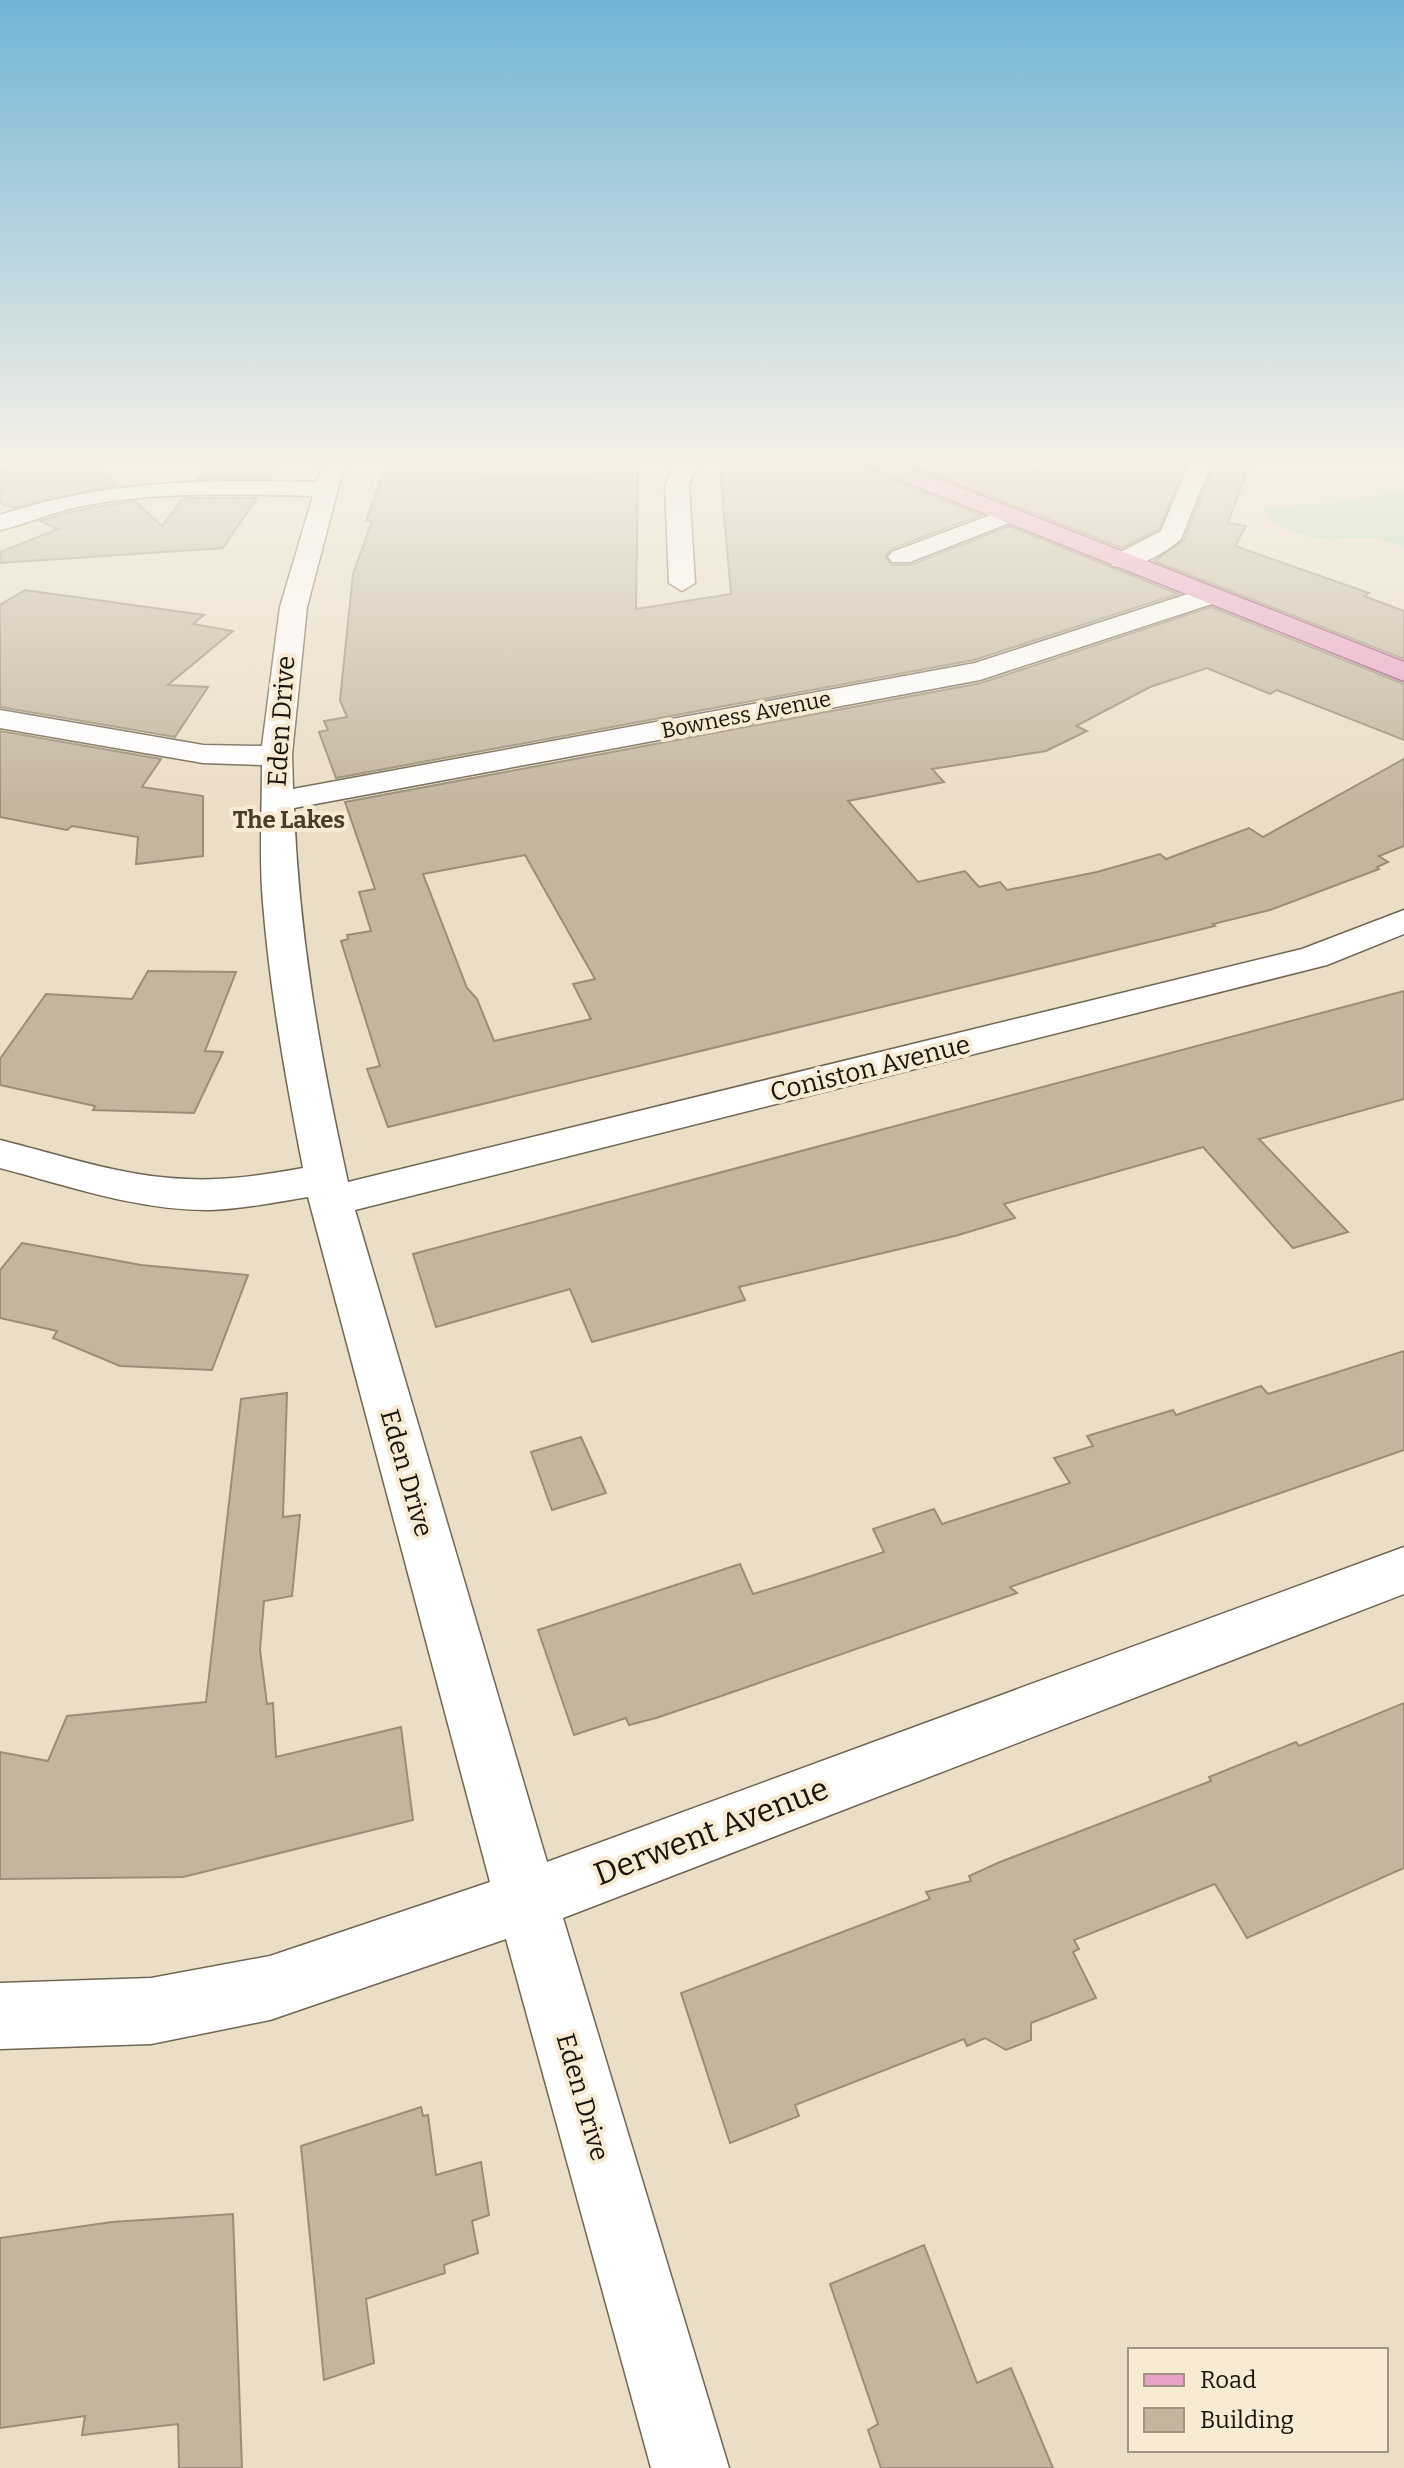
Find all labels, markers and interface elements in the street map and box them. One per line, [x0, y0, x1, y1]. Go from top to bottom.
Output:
street label: Eden Drive [261, 655, 302, 788]
street label: Bowness Avenue [659, 685, 833, 744]
district label: The Lakes [233, 806, 345, 834]
street label: Coniston Avenue [767, 1029, 973, 1108]
street label: Eden Drive [374, 1406, 439, 1540]
street label: Derwent Avenue [588, 1769, 834, 1893]
street label: Eden Drive [550, 2030, 615, 2164]
legend [1128, 2348, 1388, 2452]
text: Road [1200, 2366, 1256, 2394]
text: Building [1200, 2406, 1294, 2434]

